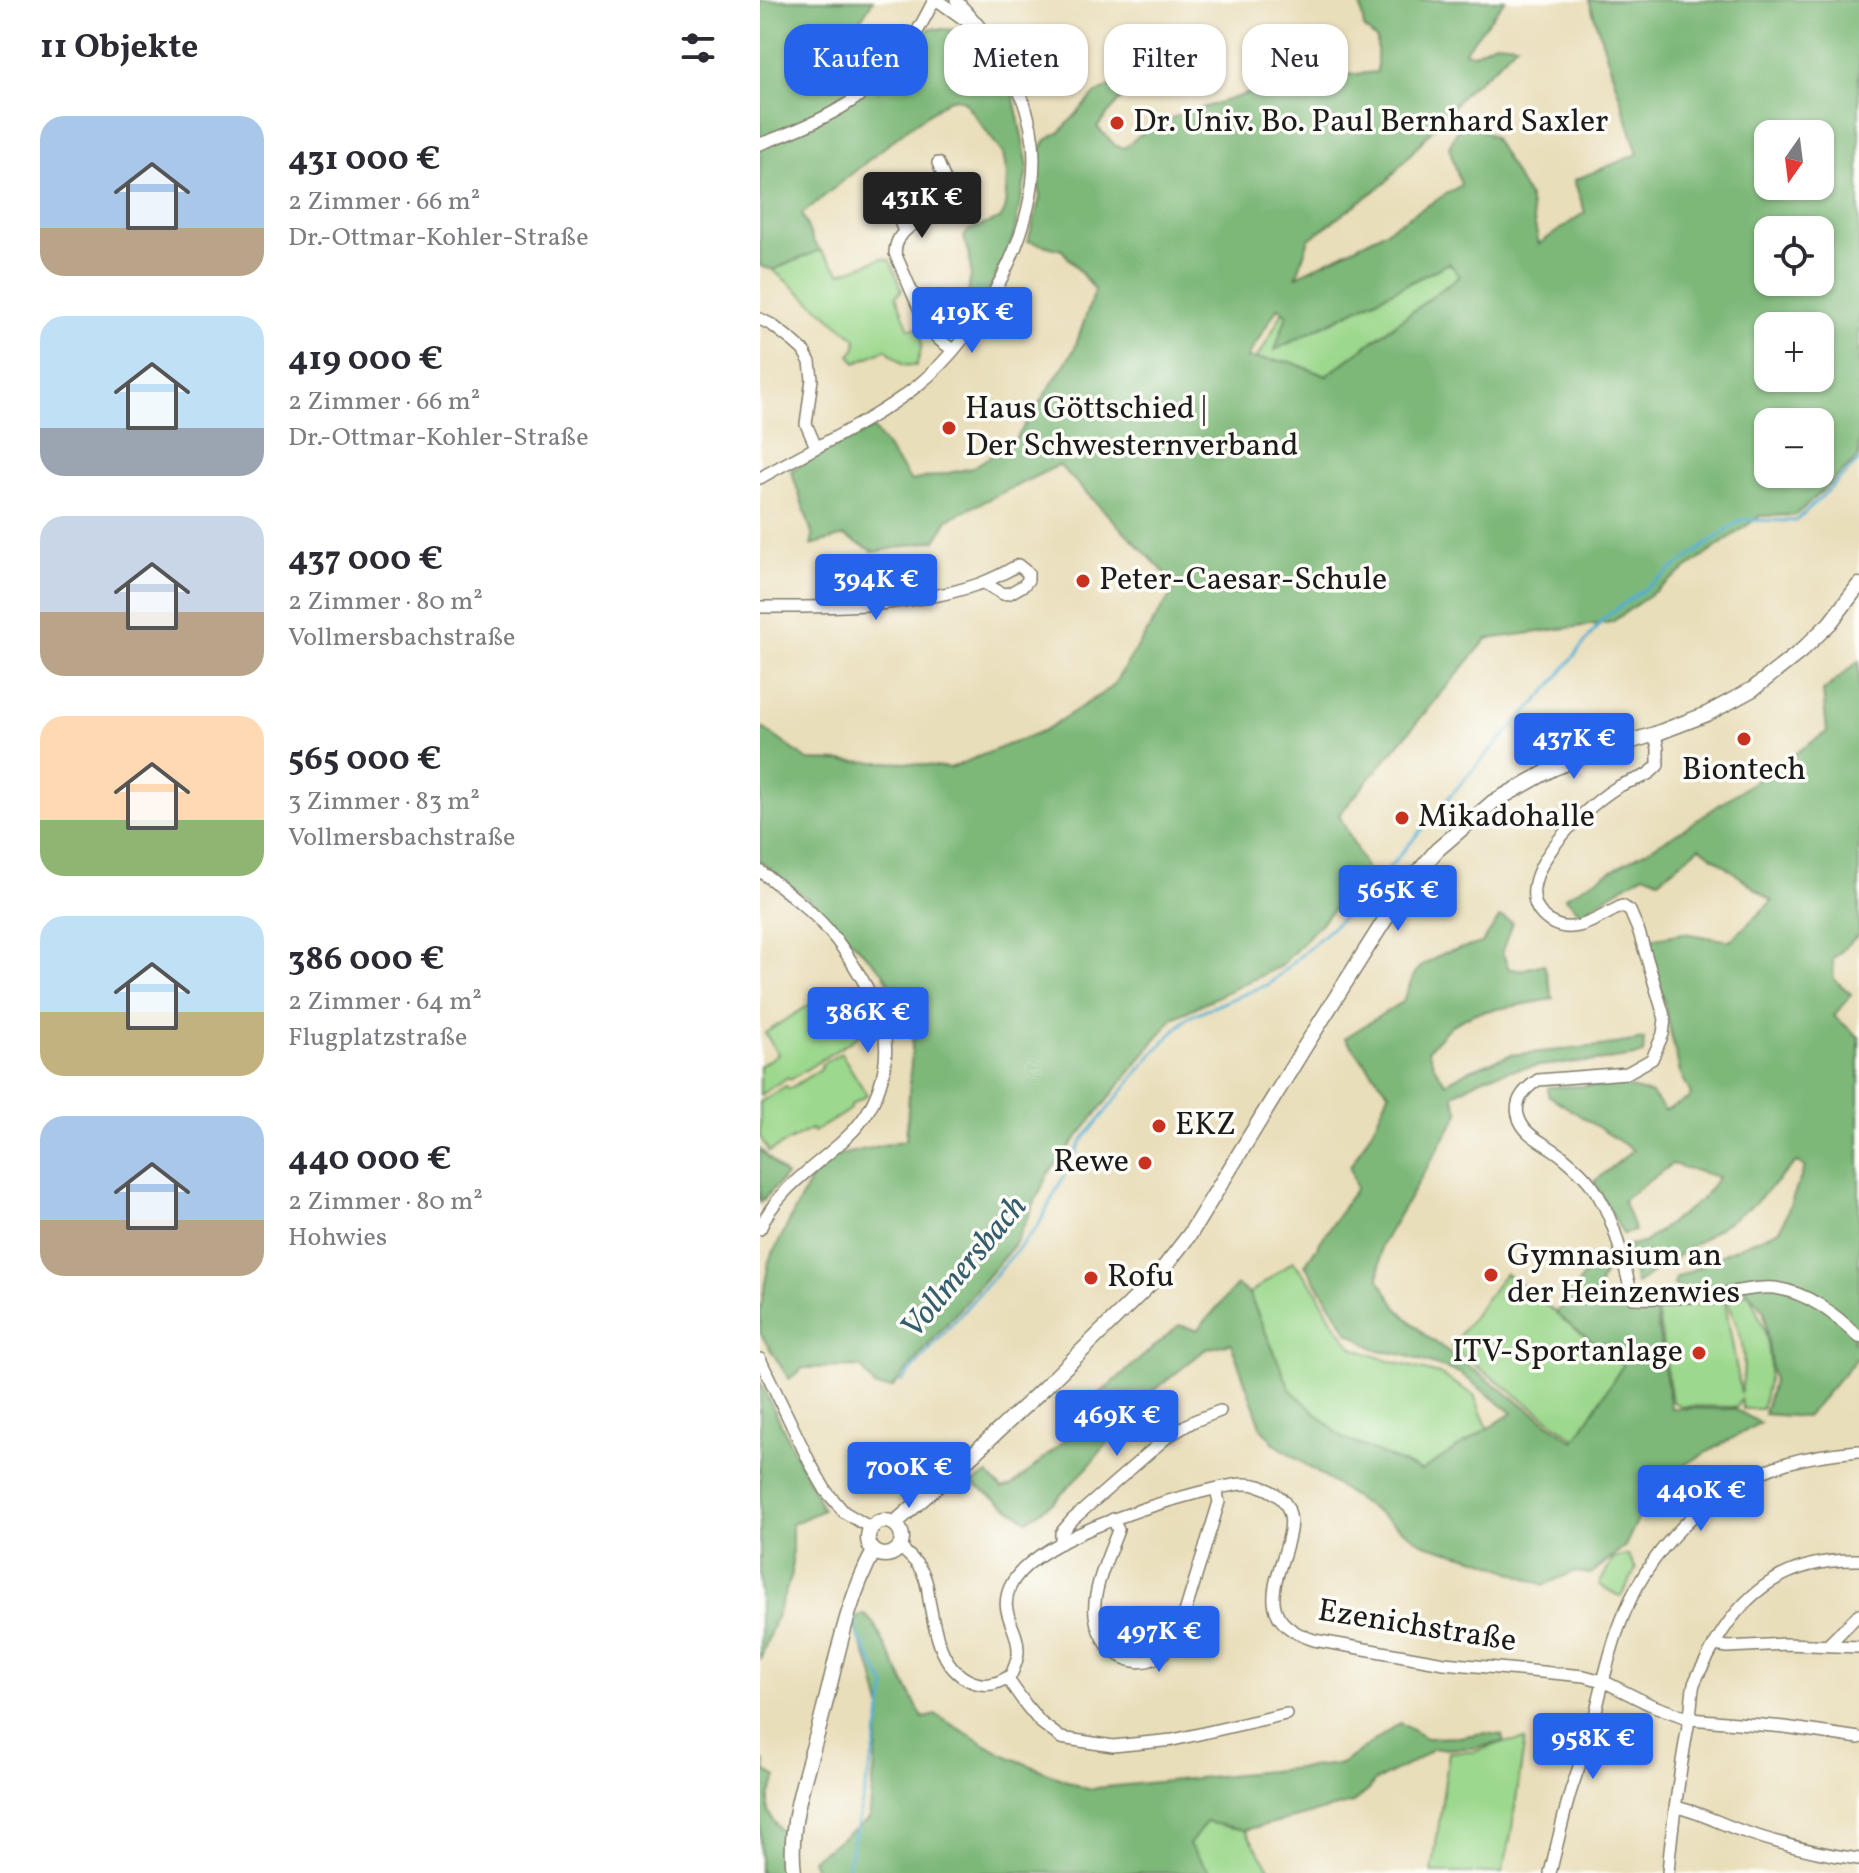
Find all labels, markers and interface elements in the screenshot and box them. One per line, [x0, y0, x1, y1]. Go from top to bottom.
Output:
chip: Kaufen [784, 24, 928, 96]
chip: Mieten [944, 24, 1088, 96]
chip: Filter [1104, 24, 1226, 96]
chip: Neu [1242, 24, 1348, 96]
text: 11 Objekte [40, 25, 198, 72]
icon: filters [676, 26, 720, 70]
place label: Dr. Univ. Bo. Paul Bernhard Saxler [1133, 101, 1608, 145]
marker: Dr. Univ. Bo. Paul Bernhard Saxler [1108, 114, 1126, 132]
north arrow [1754, 120, 1834, 200]
map controls [1754, 120, 1834, 488]
text: 431 000 € [288, 137, 441, 184]
icon: home [104, 148, 200, 244]
pin: 431K € [857, 172, 987, 240]
text: 431K € [881, 180, 963, 216]
text: 2 Zimmer · 66 m² [288, 184, 480, 220]
button: locate [1754, 216, 1834, 296]
text: Dr.-Ottmar-Kohler-Straße [288, 220, 588, 256]
pin: 419K € [907, 287, 1037, 355]
text: 419K € [930, 295, 1014, 331]
button: + [1754, 312, 1834, 392]
text: 419 000 € [288, 337, 443, 384]
icon: home [104, 348, 200, 444]
text: 2 Zimmer · 66 m² [288, 384, 480, 420]
place label: Haus Göttschied | Der Schwesternverband [965, 388, 1299, 469]
button: − [1754, 408, 1834, 488]
marker: Haus Göttschied | Der Schwesternverband [940, 419, 958, 437]
text: Dr.-Ottmar-Kohler-Straße [288, 420, 588, 456]
text: 437 000 € [288, 537, 443, 584]
icon: home [104, 548, 200, 644]
pin: 394K € [811, 554, 941, 622]
place label: Peter-Caesar-Schule [1099, 559, 1387, 603]
text: 394K € [833, 562, 919, 598]
marker: Peter-Caesar-Schule [1074, 572, 1092, 590]
text: 2 Zimmer · 80 m² [288, 584, 483, 620]
text: Vollmersbachstraße [288, 620, 515, 656]
pin: 437K € [1509, 713, 1639, 781]
text: 437K € [1532, 721, 1616, 757]
marker: Biontech [1735, 730, 1753, 748]
text: 565 000 € [288, 737, 442, 784]
icon: home [104, 748, 200, 844]
place label: Biontech [1682, 749, 1806, 793]
text: 3 Zimmer · 83 m² [288, 784, 480, 820]
place label: Mikadohalle [1418, 796, 1595, 840]
marker: Mikadohalle [1393, 809, 1411, 827]
text: Vollmersbachstraße [288, 820, 515, 856]
pin: 565K € [1333, 865, 1463, 933]
text: 565K € [1357, 873, 1439, 909]
text: 386 000 € [288, 937, 445, 984]
icon: home [104, 948, 200, 1044]
text: 2 Zimmer · 64 m² [288, 984, 482, 1020]
pin: 386K € [803, 987, 933, 1055]
text: 386K € [826, 995, 910, 1031]
text: Flugplatzstraße [288, 1020, 467, 1056]
place label: EKZ [1175, 1104, 1236, 1148]
marker: EKZ [1150, 1117, 1168, 1135]
text: 440 000 € [288, 1137, 452, 1184]
place label: Rewe [1053, 1141, 1129, 1185]
icon: home [104, 1148, 200, 1244]
marker: Rewe [1136, 1154, 1154, 1172]
text: 2 Zimmer · 80 m² [288, 1184, 483, 1220]
water label: Vollmersbach [891, 1186, 1039, 1350]
text: Hohwies [288, 1220, 387, 1256]
place label: Gymnasium an der Heinzenwies [1507, 1235, 1740, 1316]
place label: Rofu [1107, 1256, 1174, 1300]
marker: Gymnasium an der Heinzenwies [1482, 1266, 1500, 1284]
marker: Rofu [1082, 1269, 1100, 1287]
place label: ITV-Sportanlage [1452, 1331, 1683, 1375]
marker: ITV-Sportanlage [1690, 1344, 1708, 1362]
pin: 469K € [1052, 1390, 1182, 1458]
text: 469K € [1073, 1398, 1161, 1434]
pin: 700K € [844, 1442, 974, 1510]
text: 700K € [866, 1450, 953, 1486]
pin: 440K € [1636, 1465, 1766, 1533]
text: 440K € [1656, 1473, 1746, 1509]
street label: Ezenichstraße [1315, 1590, 1519, 1664]
pin: 497K € [1094, 1606, 1224, 1674]
text: 497K € [1116, 1614, 1202, 1650]
pin: 958K € [1528, 1713, 1658, 1781]
text: 958K € [1551, 1721, 1635, 1757]

